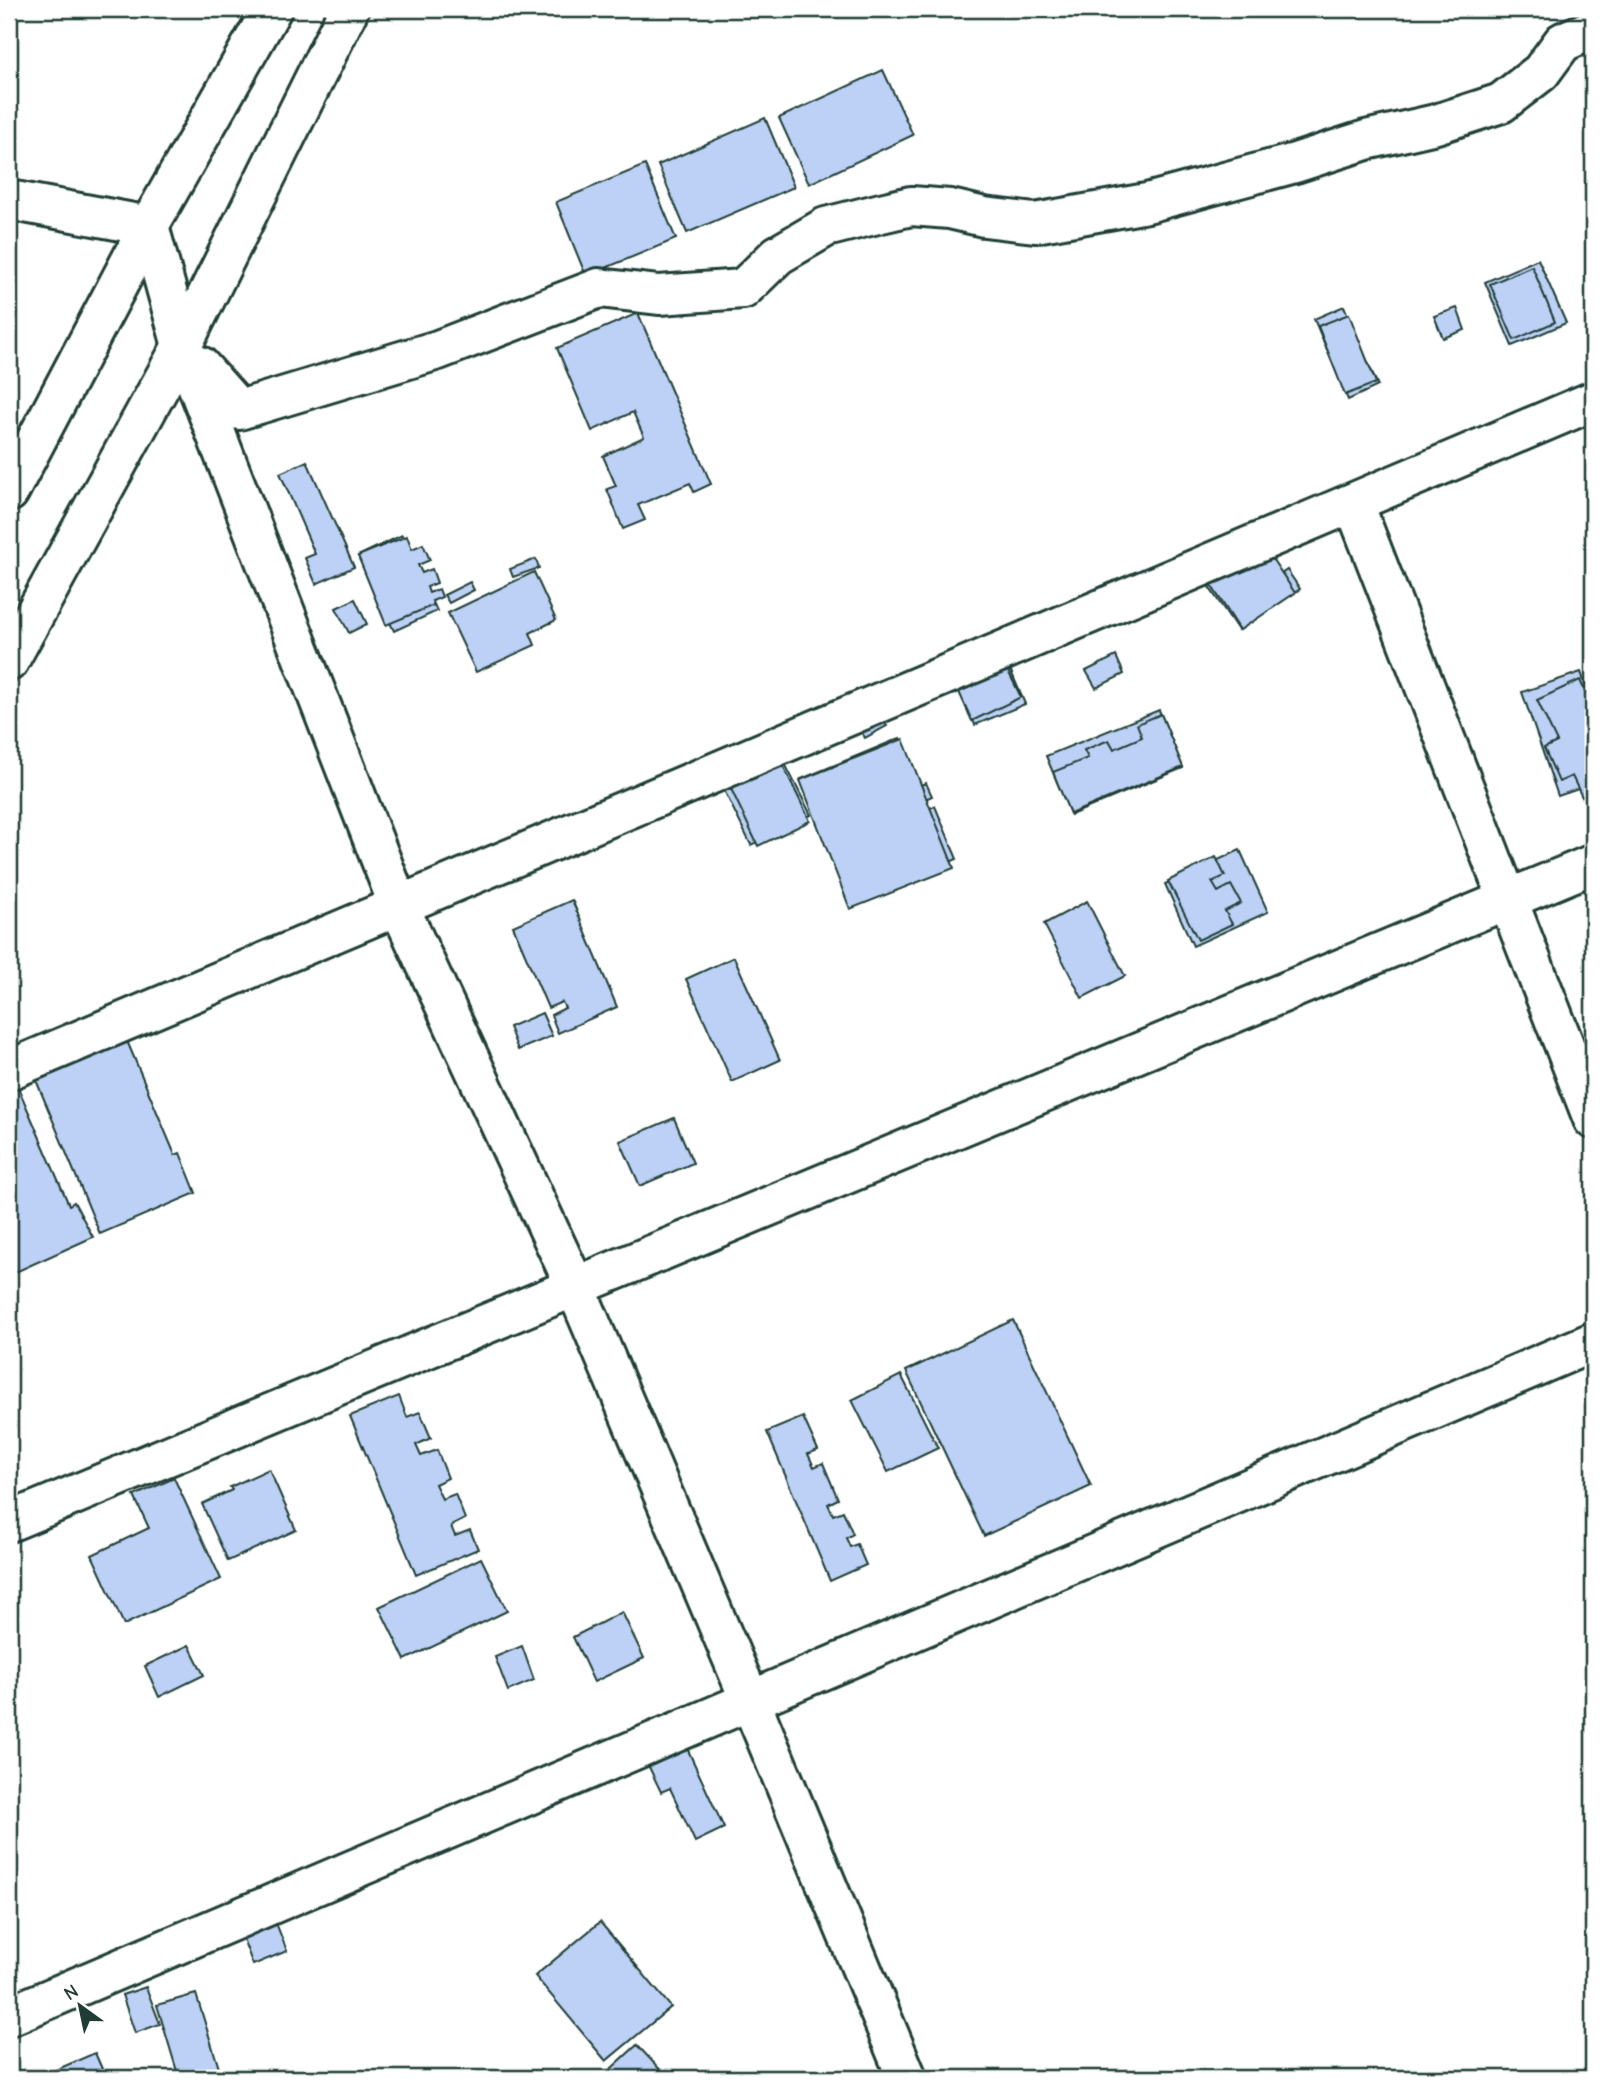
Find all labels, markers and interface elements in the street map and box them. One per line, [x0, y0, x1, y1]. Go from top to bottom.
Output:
north arrow [46, 1972, 116, 2042]
text: N [60, 1980, 82, 2005]

